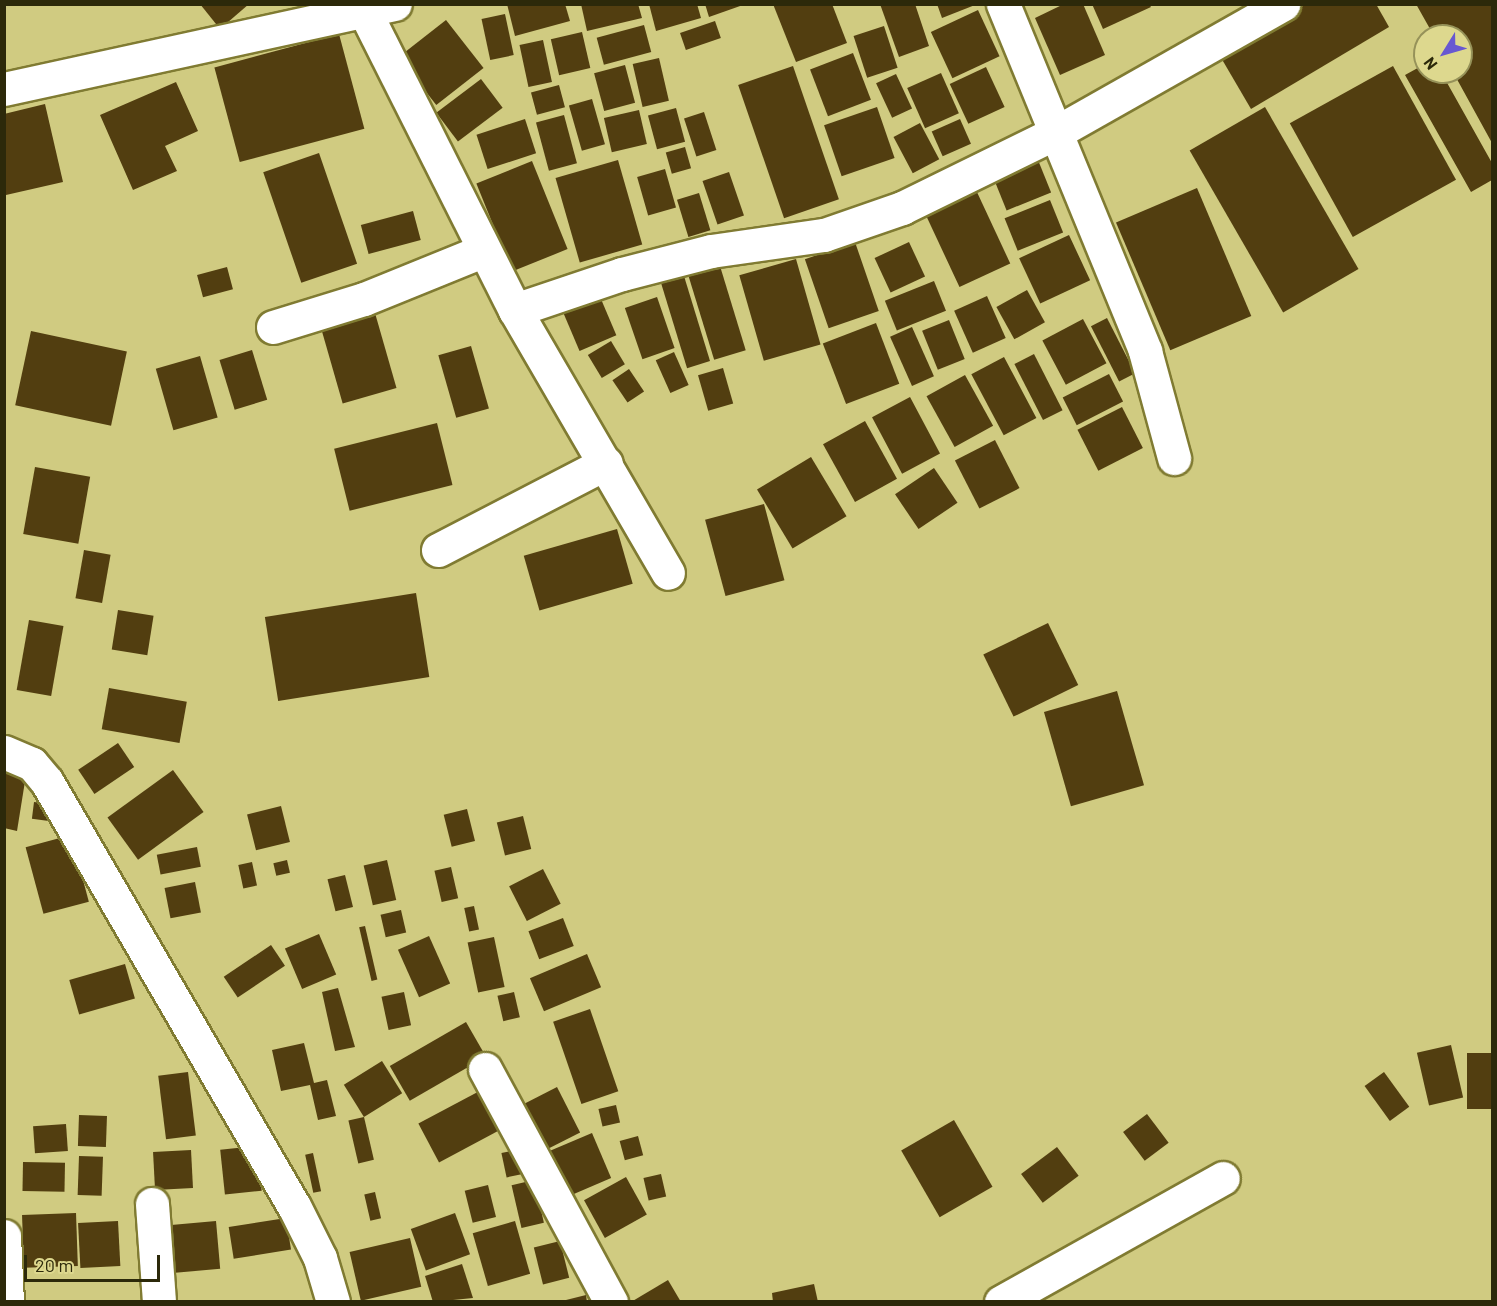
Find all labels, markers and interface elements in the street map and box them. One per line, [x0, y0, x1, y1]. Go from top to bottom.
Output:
north arrow [1413, 24, 1473, 84]
text: N [1419, 54, 1441, 74]
scale bar [27, 1243, 164, 1281]
text: 20 m [35, 1254, 73, 1276]

